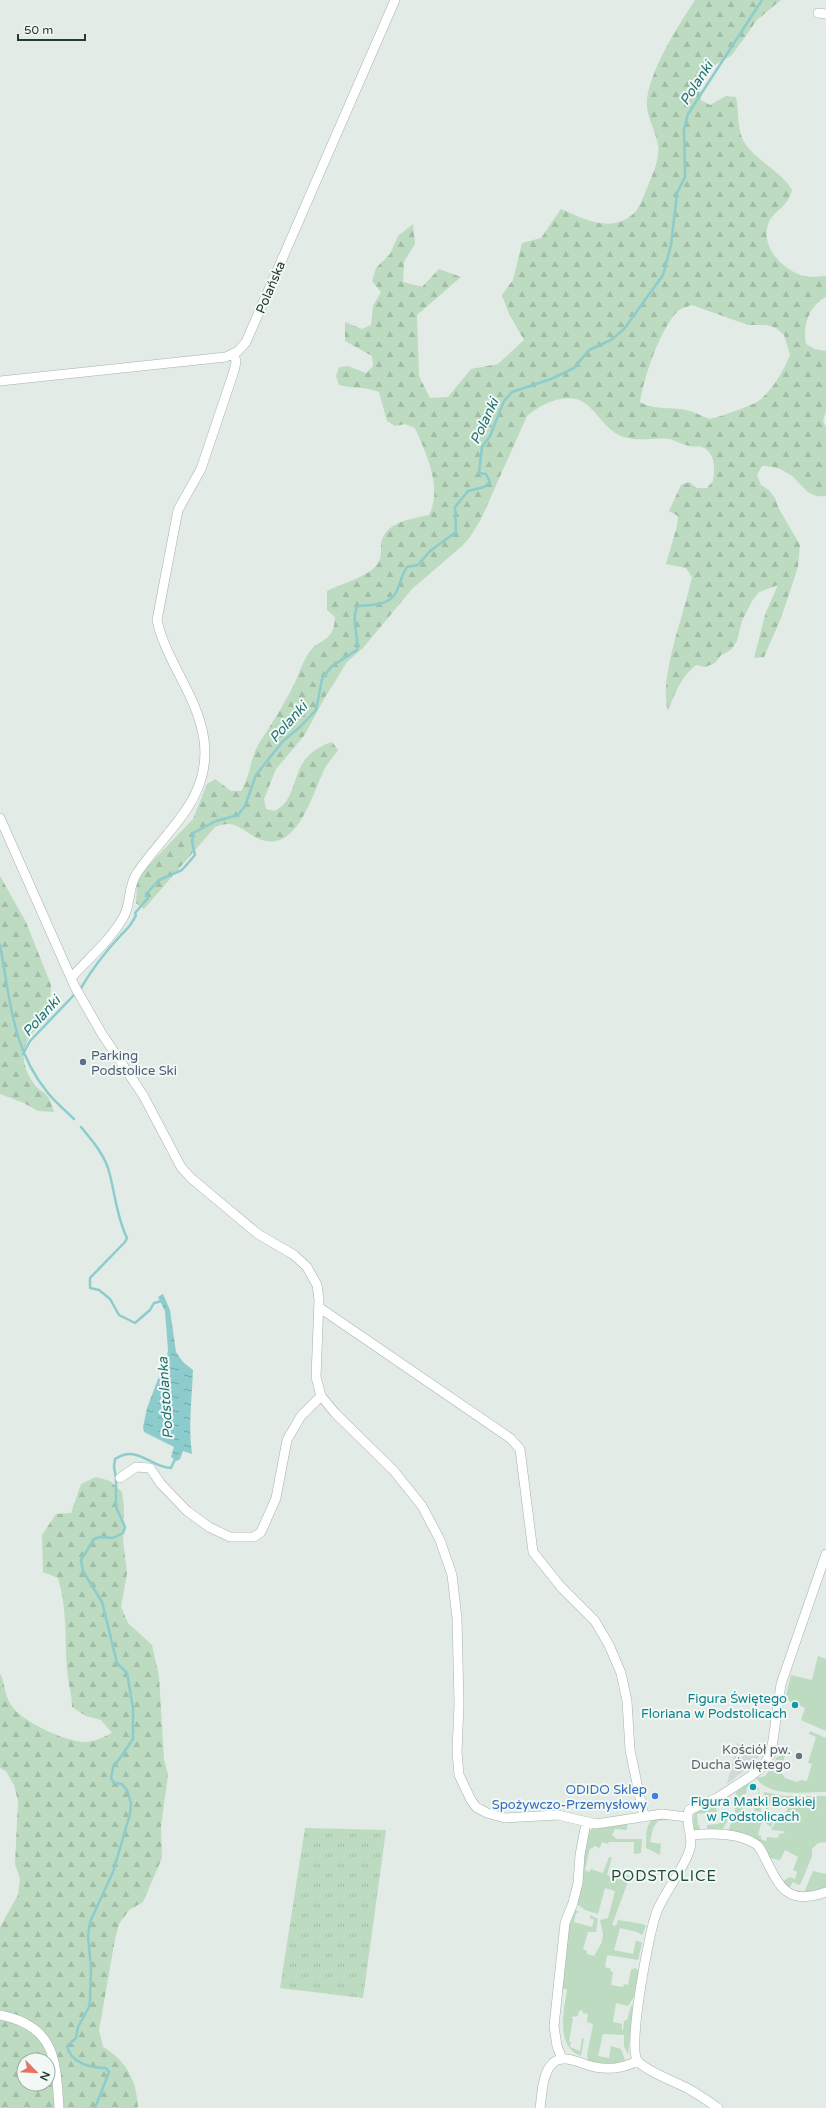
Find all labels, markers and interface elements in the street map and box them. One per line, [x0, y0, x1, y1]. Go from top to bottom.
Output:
scale bar [18, 16, 85, 42]
text: 50 m [24, 23, 53, 37]
water label: Polanki [676, 57, 718, 108]
street label: Polańska [253, 259, 289, 316]
water label: Polanki [466, 394, 503, 447]
water label: Polanki [266, 697, 312, 746]
water label: Polanki [19, 991, 65, 1040]
place label: Parking Podstolice Ski [91, 1048, 177, 1079]
marker: Parking Podstolice Ski [78, 1057, 88, 1067]
water label: Podstolanka [154, 1355, 177, 1440]
place label: Figura Świętego Floriana w Podstolicach [641, 1691, 787, 1722]
marker: Figura Świętego Floriana w Podstolicach [790, 1700, 800, 1710]
place label: Kościół pw. Ducha Świętego [691, 1742, 791, 1773]
marker: Kościół pw. Ducha Świętego [794, 1751, 804, 1761]
place label: ODIDO Sklep Spożywczo-Przemysłowy [492, 1782, 647, 1813]
marker: Figura Matki Boskiej w Podstolicach [748, 1782, 758, 1792]
marker: ODIDO Sklep Spożywczo-Przemysłowy [650, 1791, 660, 1801]
place label: Figura Matki Boskiej w Podstolicach [690, 1794, 816, 1825]
district label: PODSTOLICE [611, 1867, 717, 1885]
north arrow [16, 2052, 56, 2092]
text: N [37, 2069, 52, 2083]

